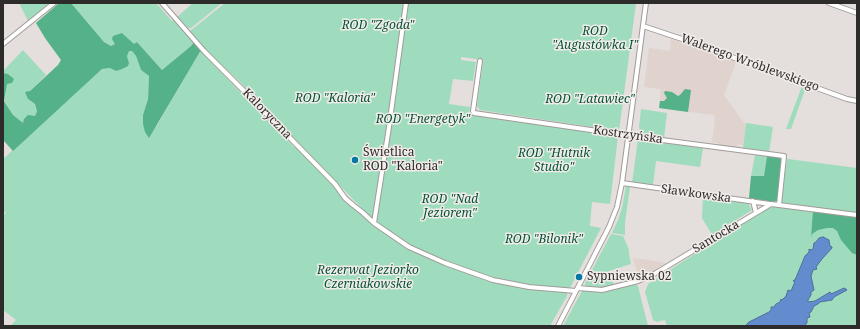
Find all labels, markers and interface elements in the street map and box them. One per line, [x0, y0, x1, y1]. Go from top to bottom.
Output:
park label: ROD "Zgoda" [342, 19, 414, 33]
park label: ROD "Augustówka I" [552, 25, 638, 53]
street label: Walerego Wróblewskiego [679, 31, 821, 95]
street label: Kaloryczna [239, 86, 295, 142]
park label: ROD "Kaloria" [295, 92, 375, 106]
park label: ROD "Latawiec" [545, 93, 635, 107]
park label: ROD "Energetyk" [376, 113, 470, 127]
street label: Kostrzyńska [592, 123, 664, 147]
place label: Świetlica ROD "Kaloria" [363, 146, 443, 174]
park label: ROD "Hutnik Studio" [518, 147, 590, 175]
marker: Świetlica ROD "Kaloria" [350, 155, 360, 165]
street label: Sławkowska [660, 182, 732, 206]
park label: ROD "Nad Jeziorem" [422, 193, 478, 221]
street label: Santocka [690, 217, 742, 257]
park label: ROD "Bilonik" [505, 233, 583, 247]
park label: Rezerwat Jeziorko Czerniakowskie [317, 264, 419, 292]
place label: Sypniewska 02 [587, 270, 672, 284]
marker: Sypniewska 02 [574, 272, 584, 282]

